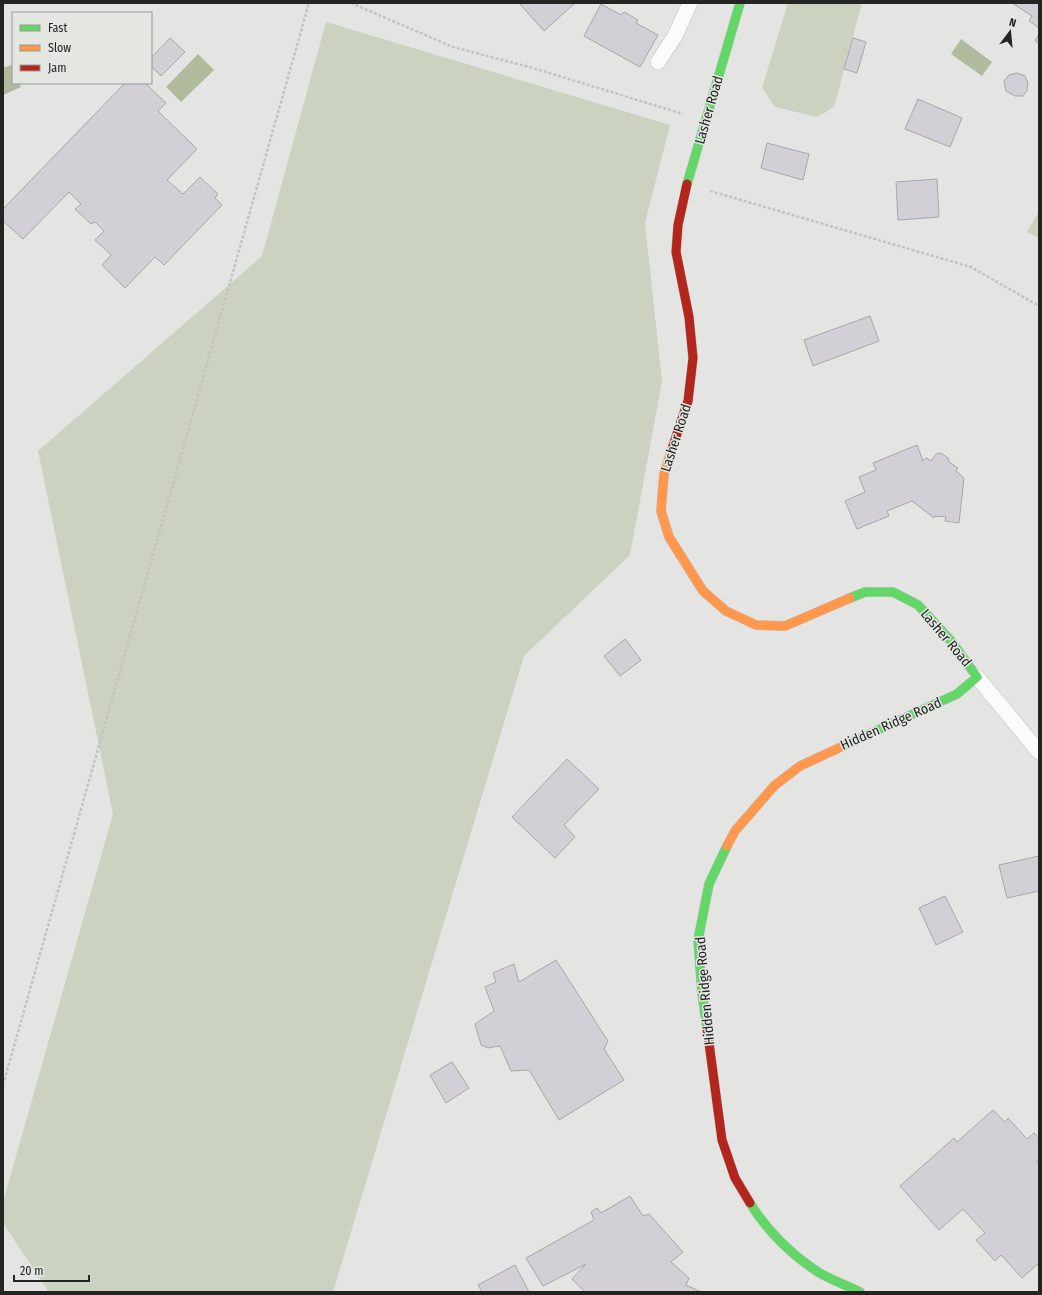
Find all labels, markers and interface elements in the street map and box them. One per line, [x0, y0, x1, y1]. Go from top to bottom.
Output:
legend [12, 12, 152, 84]
north arrow [990, 12, 1030, 52]
text: N [1008, 16, 1018, 30]
text: Fast [48, 21, 67, 35]
text: Slow [48, 41, 71, 55]
text: Jam [48, 61, 66, 75]
street label: Lasher Road [691, 74, 727, 146]
street label: Lasher Road [657, 402, 695, 474]
street label: Lasher Road [917, 606, 975, 670]
street label: Hidden Ridge Road [838, 694, 944, 754]
street label: Hidden Ridge Road [692, 936, 718, 1046]
scale bar [14, 1257, 89, 1283]
text: 20 m [20, 1264, 44, 1278]

